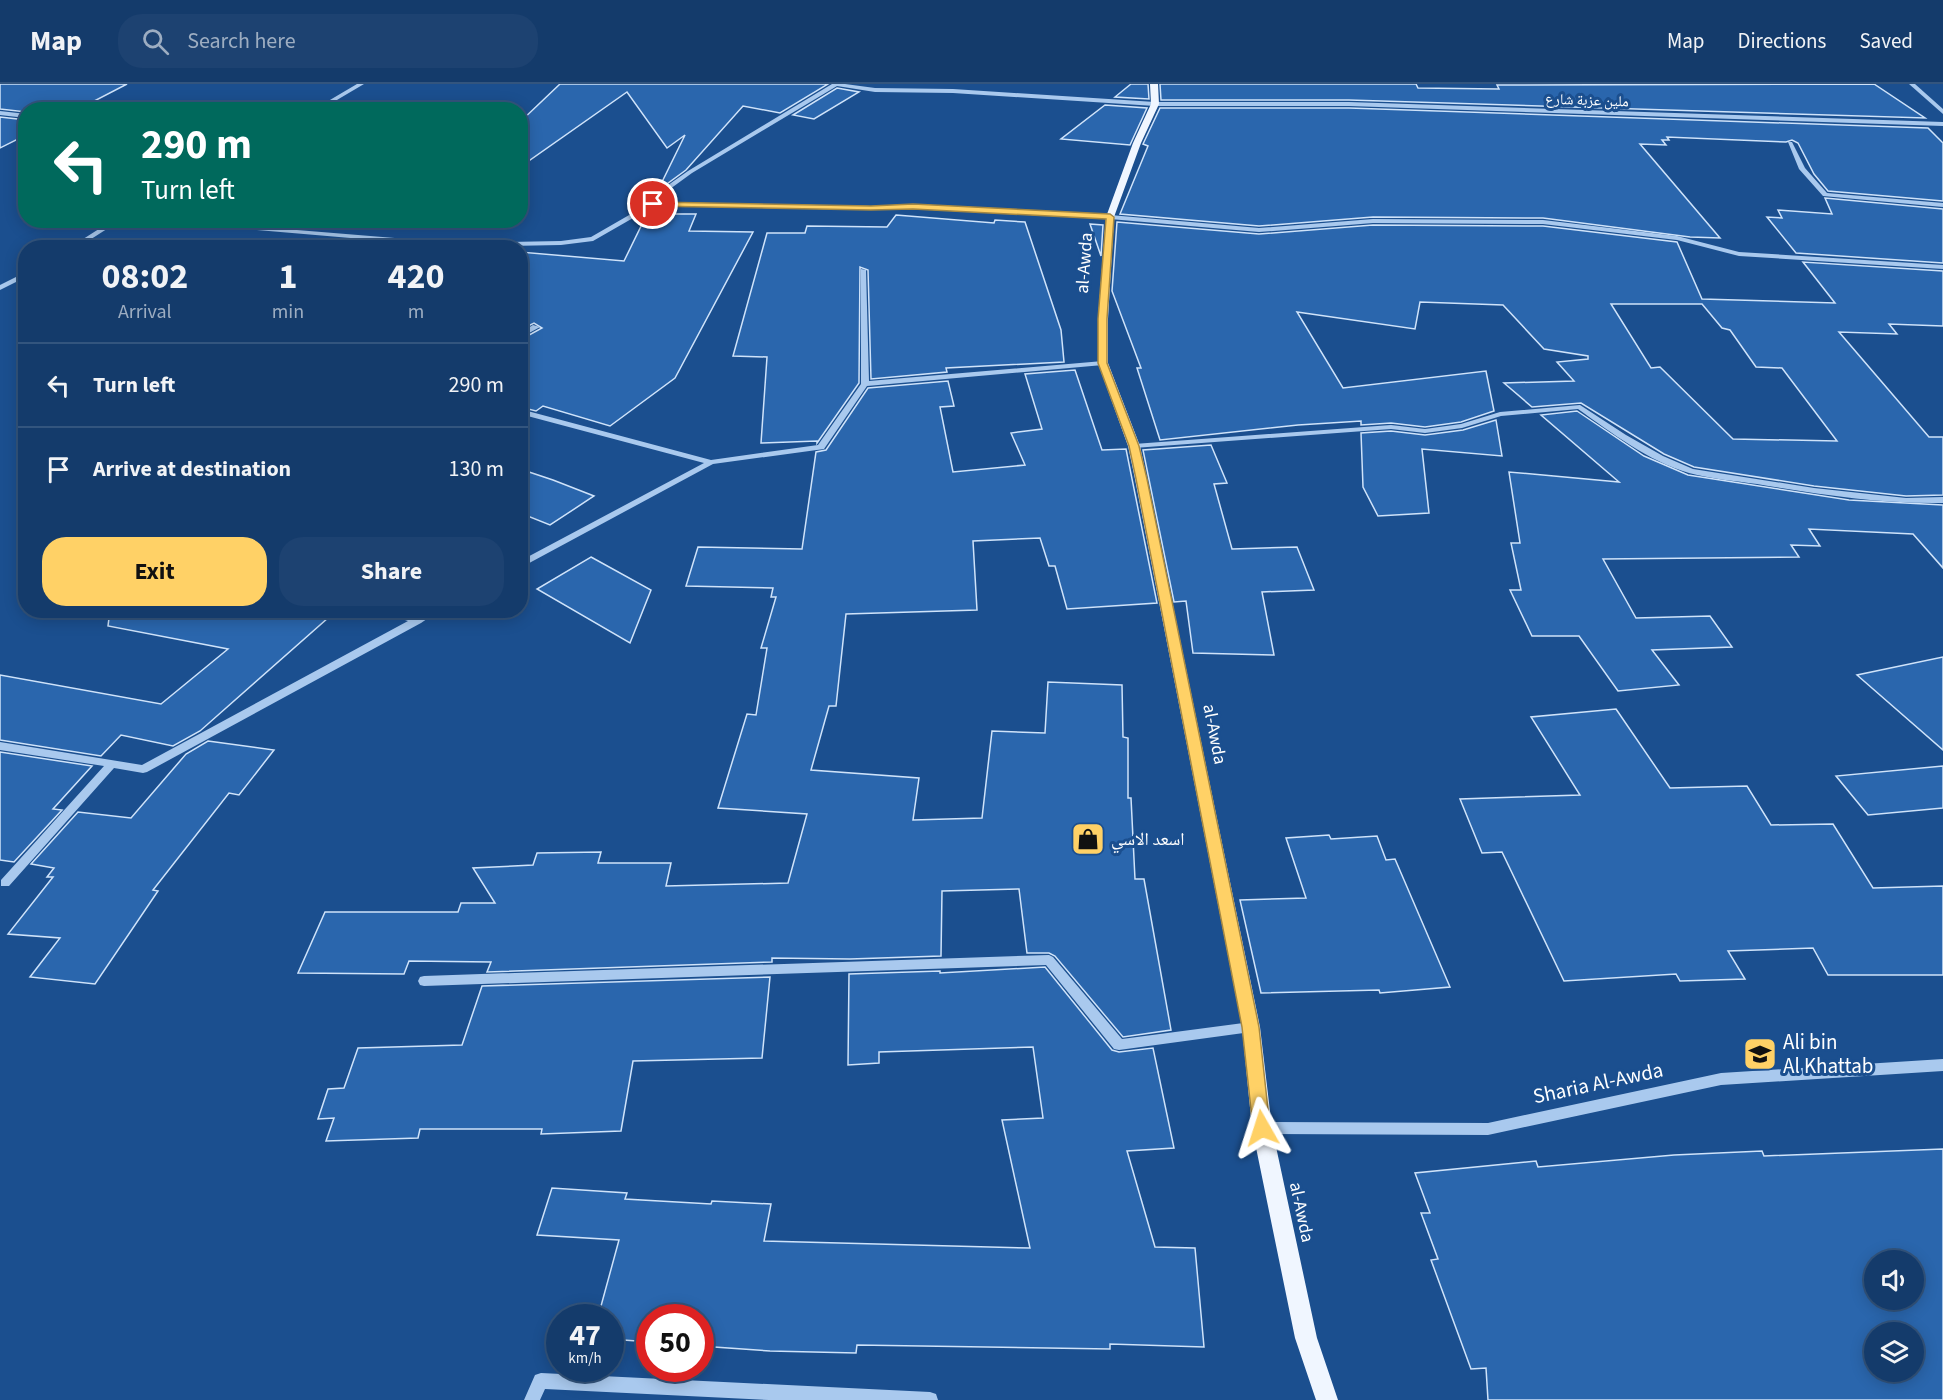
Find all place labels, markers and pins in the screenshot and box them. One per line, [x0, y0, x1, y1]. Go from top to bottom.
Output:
pin [627, 178, 678, 229]
shop icon: اسعد الاسي [1070, 821, 1106, 857]
place label: اسعد الاسي [1111, 827, 1185, 854]
place label: Ali bin Al Khattab [1783, 1027, 1873, 1081]
school or university icon: Ali bin Al Khattab [1742, 1036, 1778, 1072]

